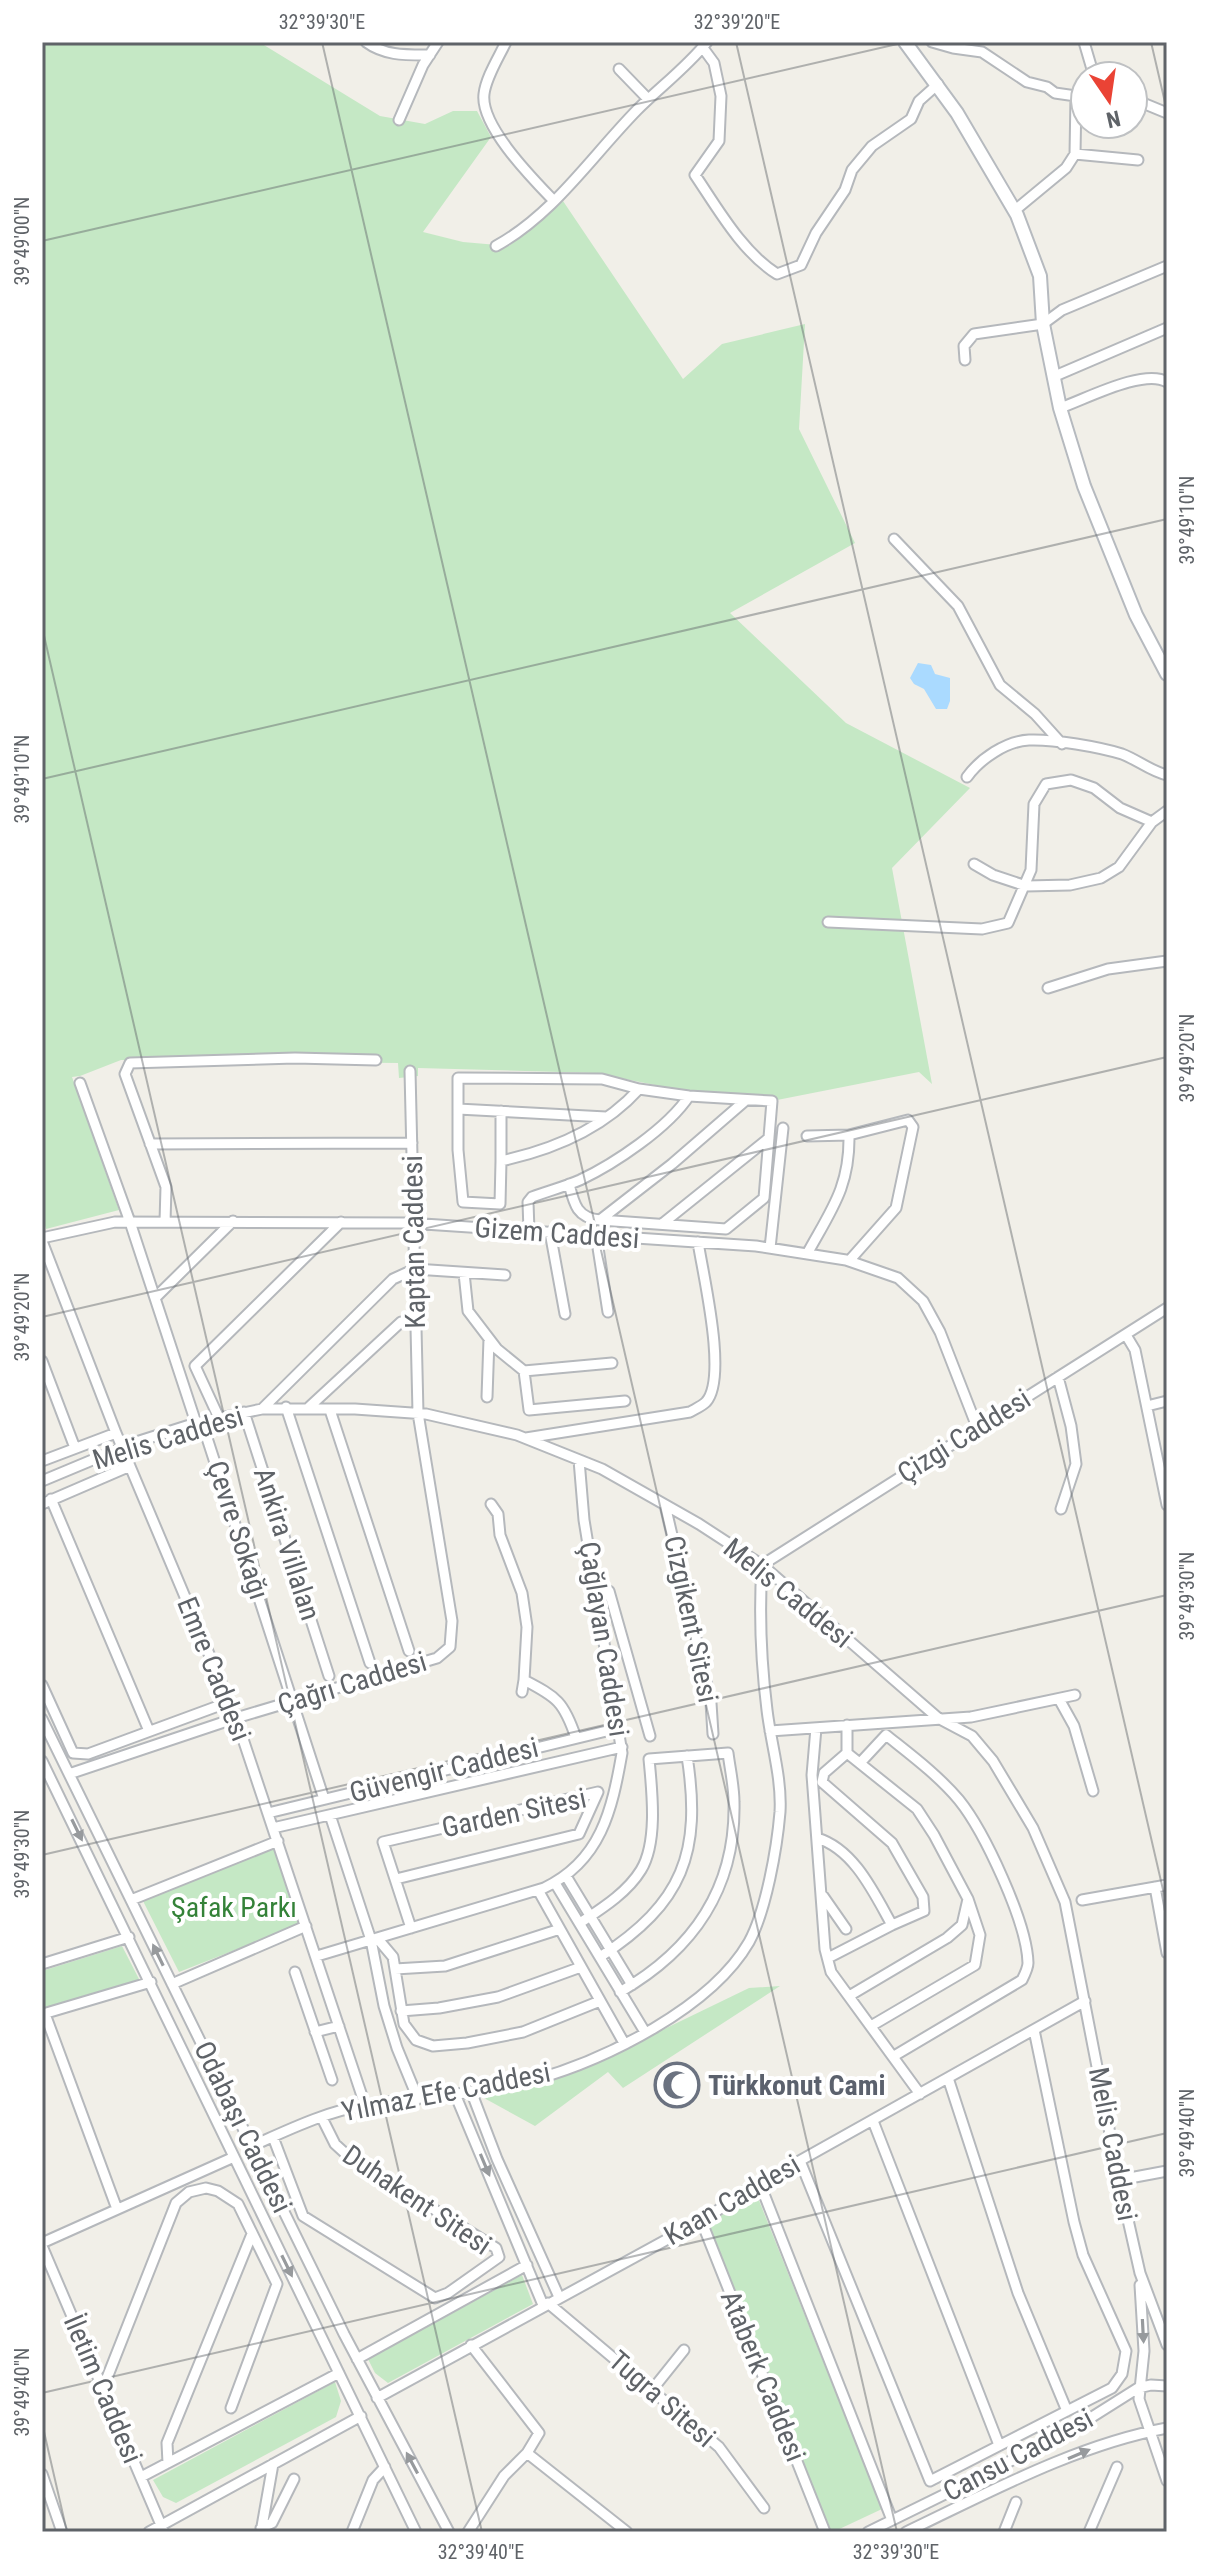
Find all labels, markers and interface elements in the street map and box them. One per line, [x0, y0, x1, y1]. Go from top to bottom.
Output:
text: 32°39'30"E [279, 10, 365, 34]
text: 32°39'20"E [694, 10, 780, 34]
north arrow [1069, 60, 1149, 140]
text: N [1104, 105, 1123, 133]
text: 39°49'00"N [10, 196, 34, 286]
text: 39°49'10"N [1175, 475, 1199, 565]
text: 39°49'10"N [10, 734, 34, 824]
text: 39°49'20"N [1175, 1013, 1199, 1103]
street label: Kaptan Caddesi [396, 1155, 432, 1329]
street label: Gizem Caddesi [474, 1211, 640, 1255]
text: 39°49'20"N [10, 1272, 34, 1362]
street label: Çizgi Caddesi [891, 1382, 1037, 1490]
street label: Melis Caddesi [89, 1399, 247, 1477]
street label: Çevre Sokağı [200, 1457, 276, 1603]
street label: Ankira Villalan [247, 1464, 327, 1624]
street label: Melis Caddesi [717, 1531, 859, 1655]
street label: Cizgikent Sitesi [657, 1532, 725, 1706]
street label: Çağlayan Caddesi [572, 1539, 636, 1739]
text: 39°49'30"N [1175, 1551, 1199, 1641]
street label: Emre Caddesi [170, 1592, 258, 1746]
street label: Çağrı Caddesi [274, 1645, 430, 1721]
street label: Güvengir Caddesi [346, 1731, 542, 1809]
street label: Garden Sitesi [439, 1782, 589, 1844]
text: 39°49'30"N [10, 1809, 34, 1899]
one-way arrow [70, 1819, 84, 1842]
park label: Şafak Parkı [171, 1891, 297, 1924]
one-way arrow [151, 1944, 165, 1967]
street label: Odabaşı Caddesi [187, 2036, 299, 2218]
street label: Yılmaz Efe Caddesi [339, 2056, 553, 2128]
mosque icon: Türkkonut Cami [653, 2061, 701, 2109]
street label: Melis Caddesi [1082, 2064, 1144, 2224]
place label: Türkkonut Cami [708, 2069, 886, 2102]
text: 39°49'40"N [1175, 2088, 1199, 2178]
street label: Duhakent Sitesi [337, 2138, 497, 2262]
street label: Kaan Caddesi [658, 2148, 806, 2252]
one-way arrow [479, 2154, 492, 2177]
one-way arrow [280, 2255, 294, 2278]
street label: Ataberk Caddesi [714, 2286, 812, 2466]
street label: İletim Caddesi [57, 2310, 149, 2468]
one-way arrow [1137, 2319, 1150, 2344]
street label: Tugra Sitesi [602, 2344, 722, 2454]
text: 39°49'40"N [10, 2347, 34, 2437]
street label: Cansu Caddesi [937, 2402, 1099, 2508]
one-way arrow [1067, 2447, 1091, 2460]
one-way arrow [405, 2452, 418, 2475]
text: 32°39'40"E [438, 2540, 524, 2564]
text: 32°39'30"E [853, 2540, 939, 2564]

